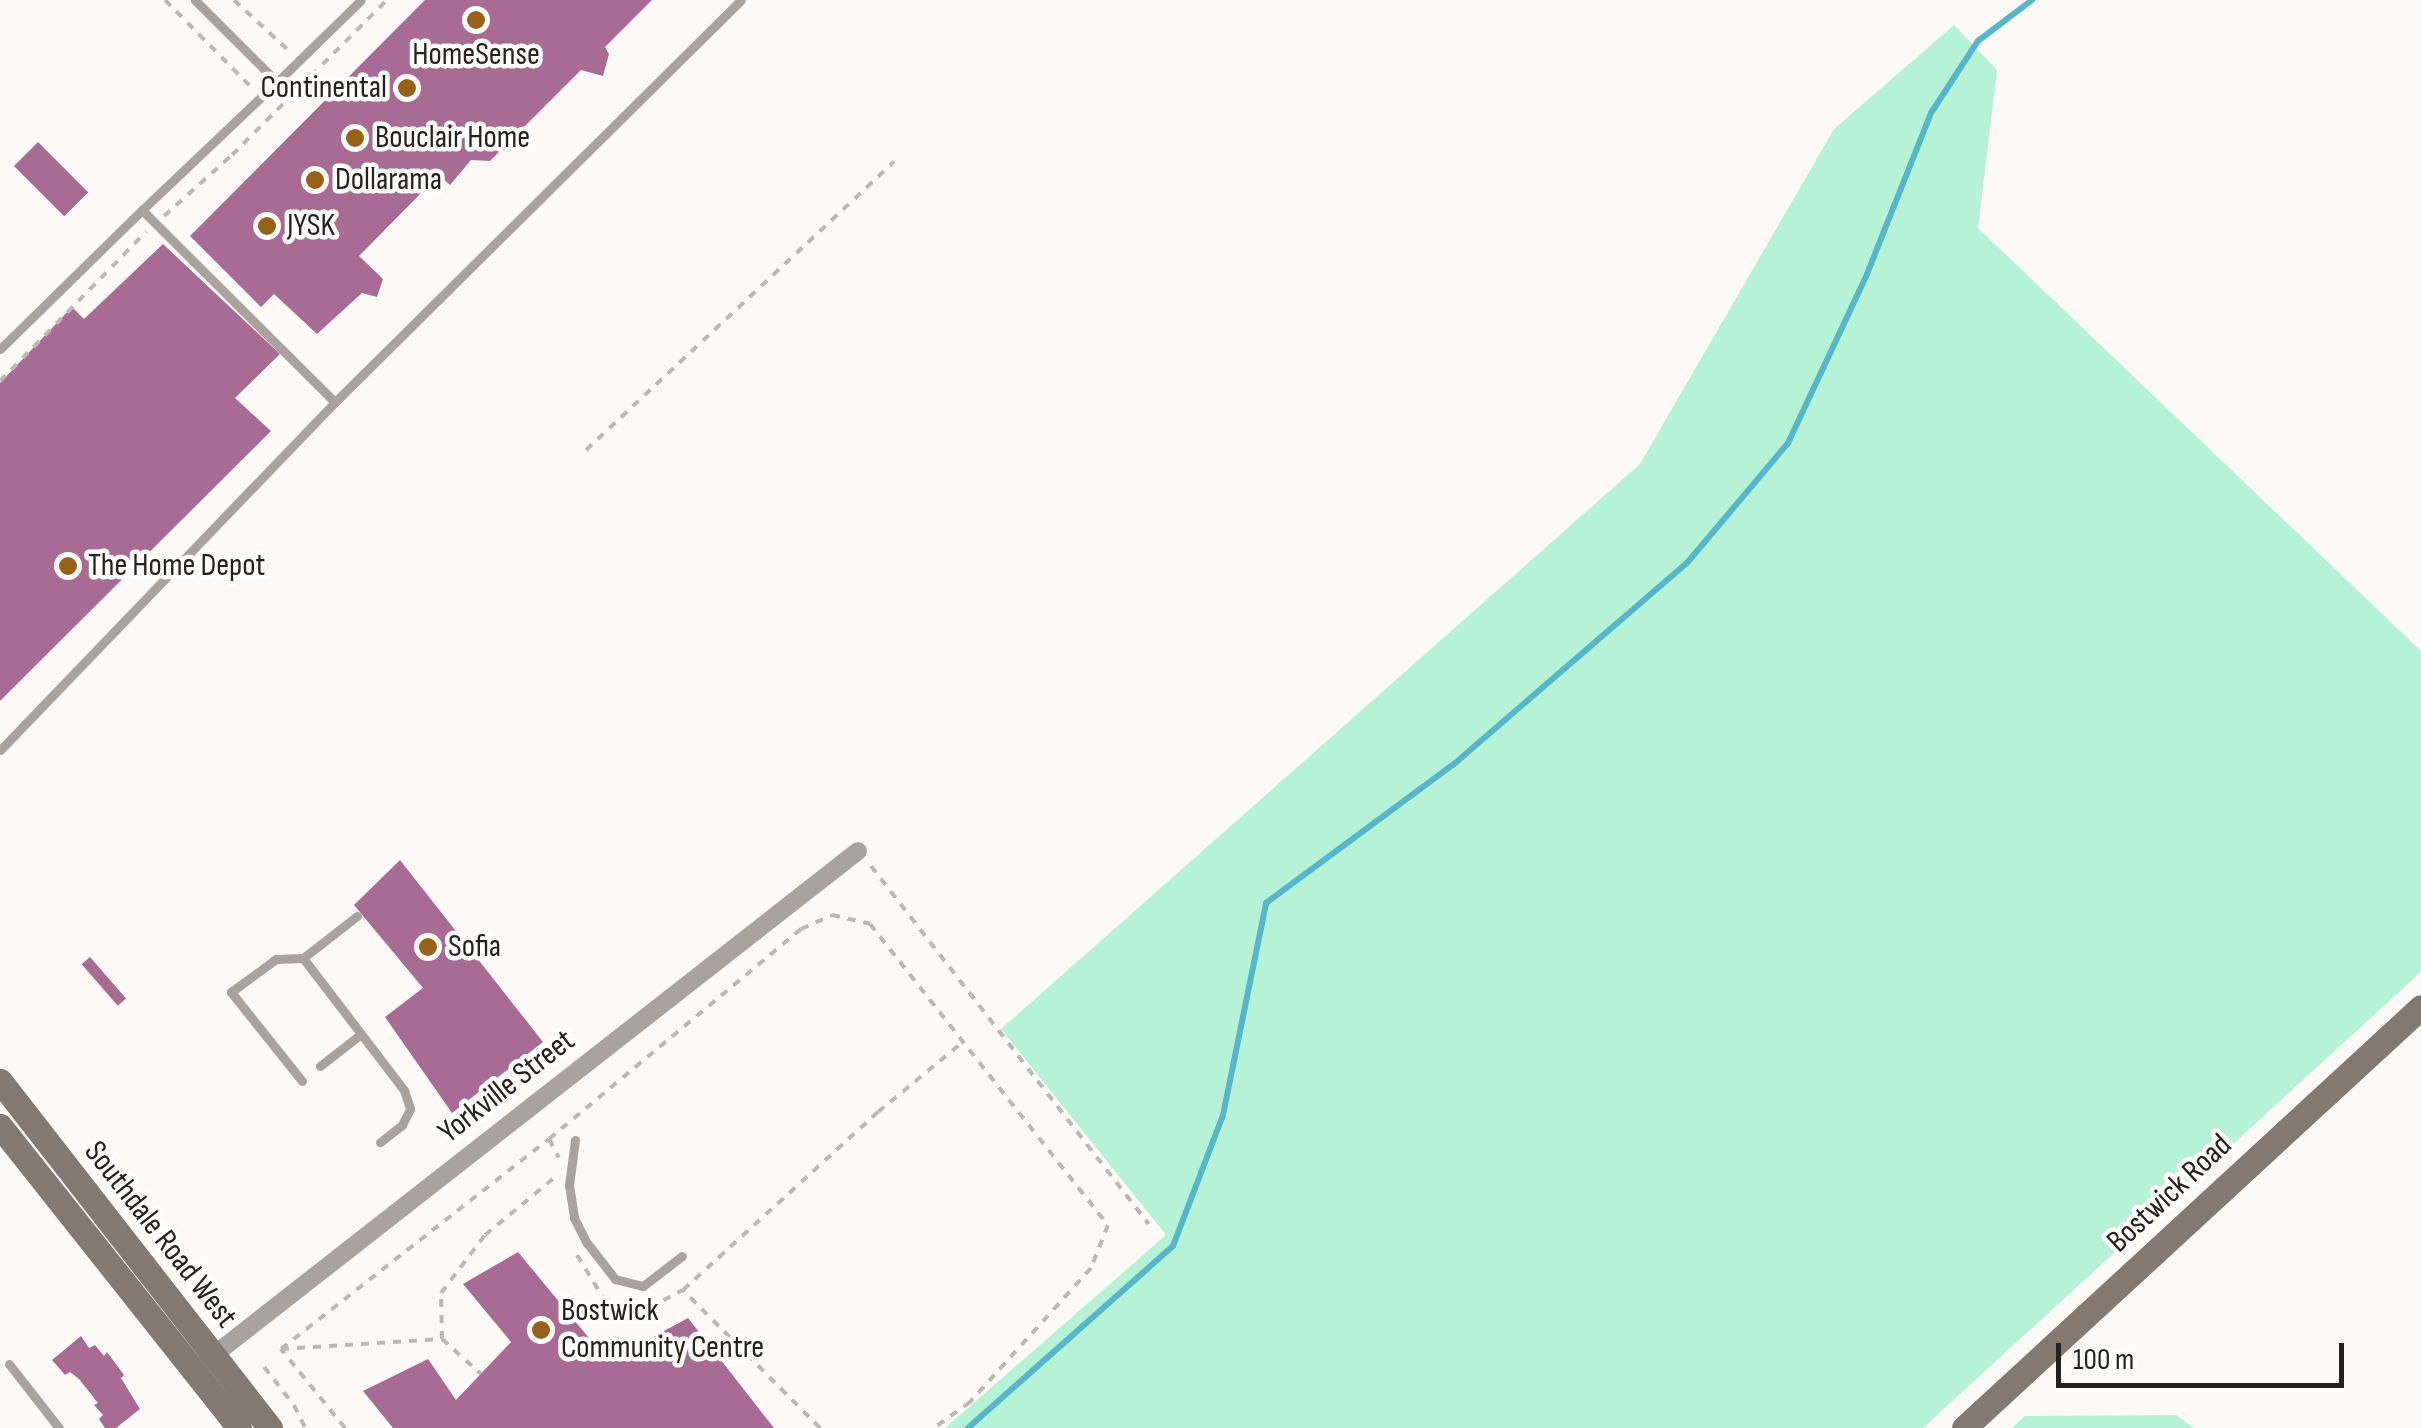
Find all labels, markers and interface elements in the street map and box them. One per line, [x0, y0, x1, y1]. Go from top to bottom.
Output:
marker: HomeSense [465, 9, 487, 31]
place label: HomeSense [412, 36, 540, 74]
place label: Continental [261, 69, 387, 107]
marker: Continental [396, 77, 418, 99]
place label: Bouclair Home [375, 119, 530, 157]
marker: Bouclair Home [344, 127, 366, 149]
place label: Dollarama [335, 161, 442, 199]
marker: Dollarama [304, 169, 326, 191]
place label: JYSK [287, 207, 335, 245]
marker: JYSK [256, 215, 278, 237]
place label: The Home Depot [88, 547, 265, 585]
marker: The Home Depot [57, 555, 79, 577]
place label: Sofia [448, 928, 501, 966]
marker: Sofia [417, 936, 439, 958]
street label: Yorkville Street [431, 1022, 583, 1152]
street label: Bostwick Road [2100, 1127, 2240, 1261]
street label: Southdale Road West [75, 1134, 245, 1336]
place label: Bostwick Community Centre [561, 1293, 764, 1368]
marker: Bostwick Community Centre [530, 1319, 552, 1341]
scale bar [2061, 1323, 2348, 1385]
text: 100 m [2073, 1342, 2134, 1378]

